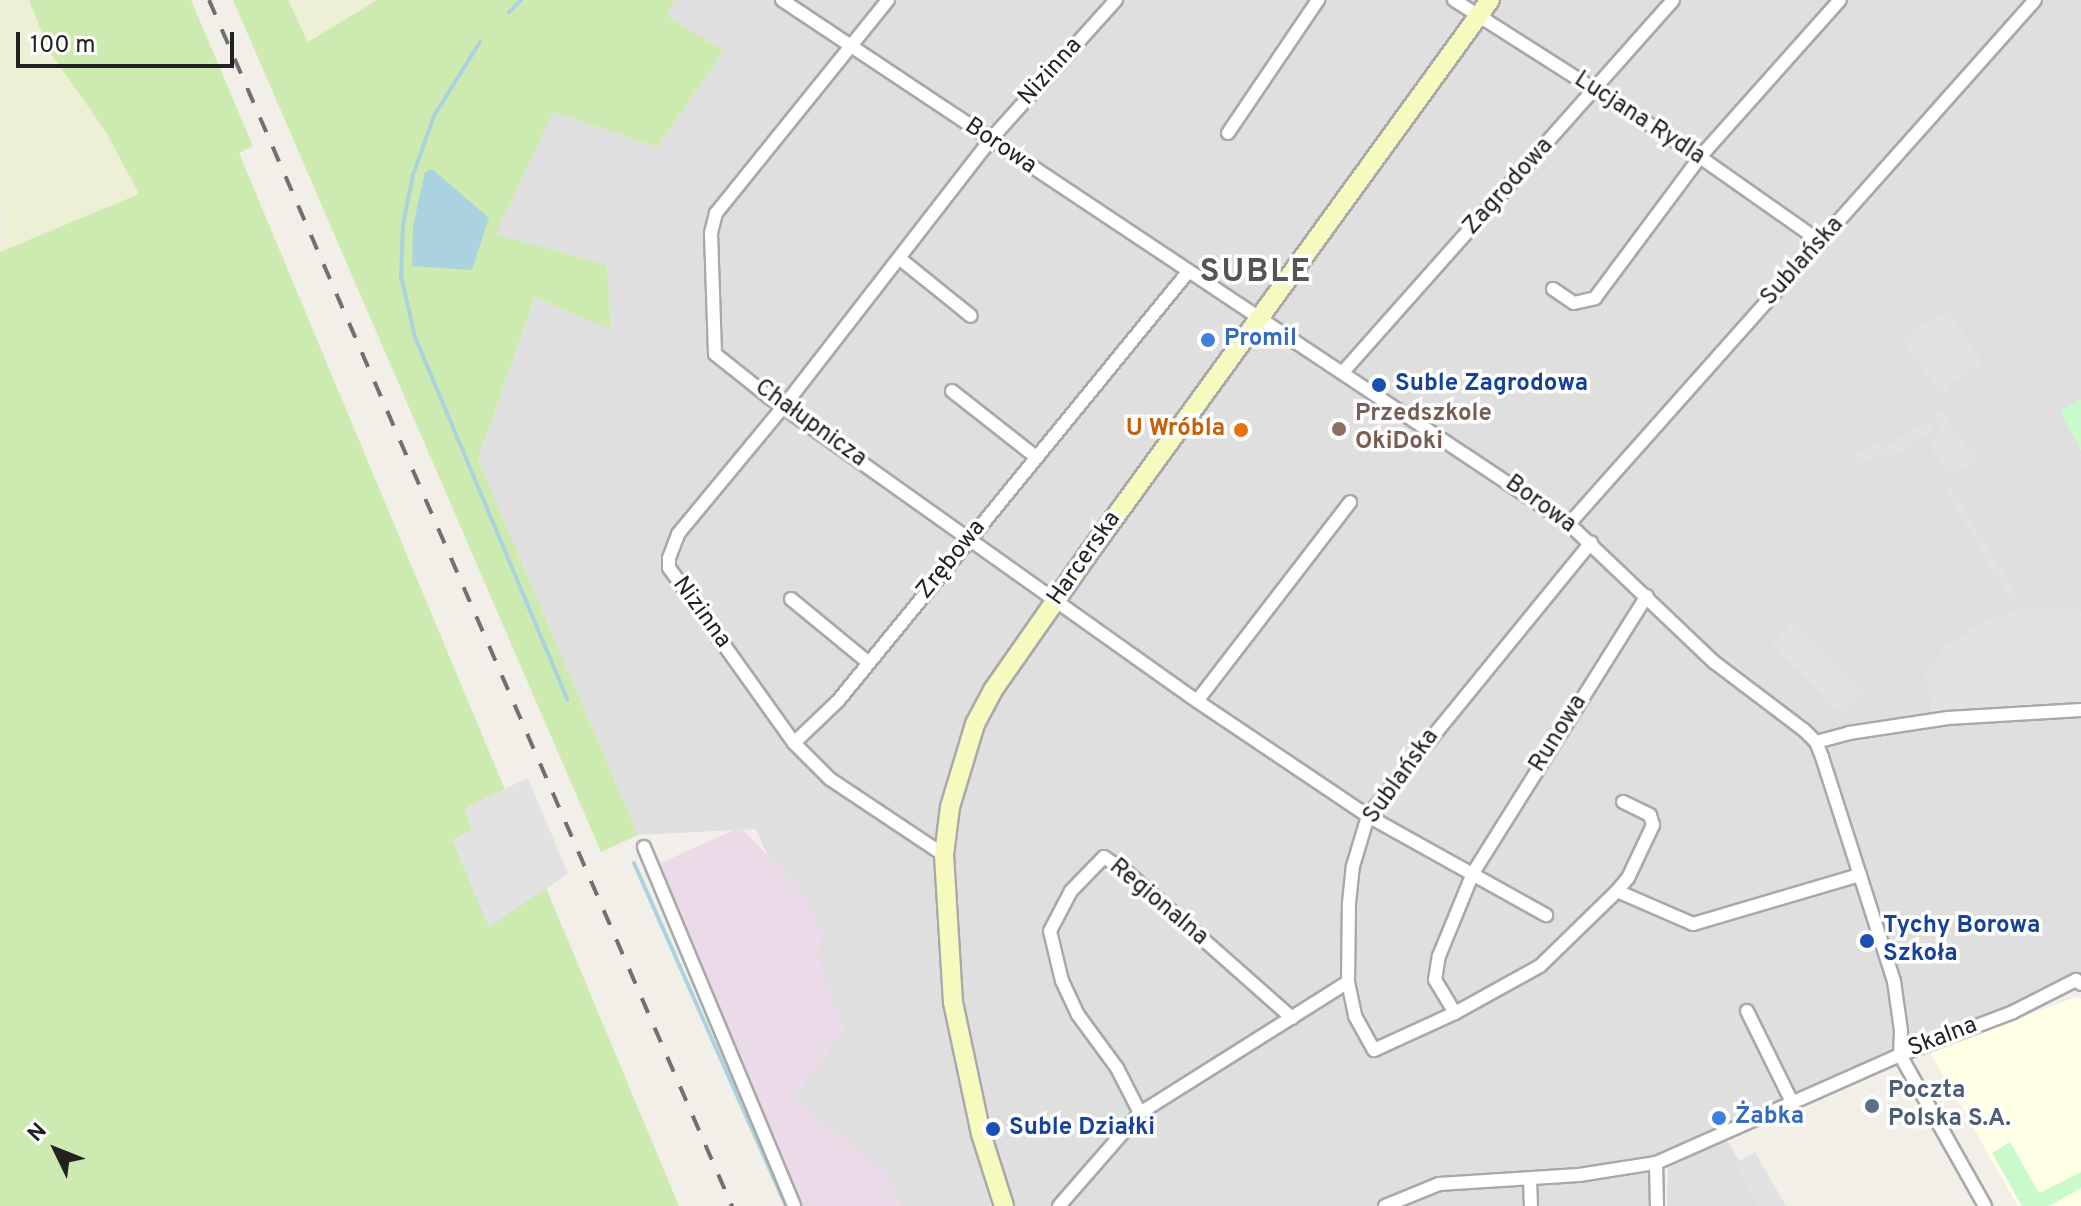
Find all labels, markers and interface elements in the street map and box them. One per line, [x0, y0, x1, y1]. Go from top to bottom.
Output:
scale bar [20, 16, 238, 66]
text: 100 m [30, 31, 96, 61]
street label: Nizinna [1013, 32, 1089, 112]
street label: Lucjana Rydla [1568, 66, 1710, 172]
street label: Borowa [959, 113, 1041, 181]
street label: Zagrodowa [1458, 132, 1560, 242]
street label: Sublańska [1755, 211, 1851, 313]
district label: SUBLE [1200, 254, 1312, 292]
place label: Promil [1224, 326, 1297, 354]
marker: Promil [1199, 331, 1217, 349]
place label: Suble Zagrodowa [1395, 371, 1588, 399]
street label: Chałupnicza [748, 374, 872, 474]
marker: Suble Zagrodowa [1370, 376, 1388, 394]
place label: Przedszkole OkiDoki [1355, 401, 1492, 457]
place label: U Wróbla [1126, 416, 1225, 444]
marker: Przedszkole OkiDoki [1330, 420, 1348, 438]
marker: U Wróbla [1232, 421, 1250, 439]
street label: Borowa [1499, 470, 1581, 540]
street label: Harcerska [1042, 506, 1128, 612]
street label: Zrębowa [911, 514, 993, 606]
street label: Nizinna [665, 572, 737, 654]
street label: Runowa [1524, 690, 1594, 778]
street label: Sublańska [1358, 724, 1446, 830]
street label: Regionalna [1103, 853, 1213, 953]
place label: Tychy Borowa Szkoła [1883, 913, 2040, 969]
marker: Tychy Borowa Szkoła [1858, 932, 1876, 950]
street label: Skalna [1904, 1012, 1982, 1064]
place label: Poczta Polska S.A. [1888, 1078, 2011, 1134]
marker: Poczta Polska S.A. [1863, 1097, 1881, 1115]
place label: Żabka [1735, 1104, 1804, 1132]
marker: Żabka [1710, 1109, 1728, 1127]
north arrow [16, 1110, 96, 1190]
place label: Suble Działki [1009, 1115, 1155, 1143]
text: N [23, 1118, 53, 1148]
marker: Suble Działki [984, 1120, 1002, 1138]

